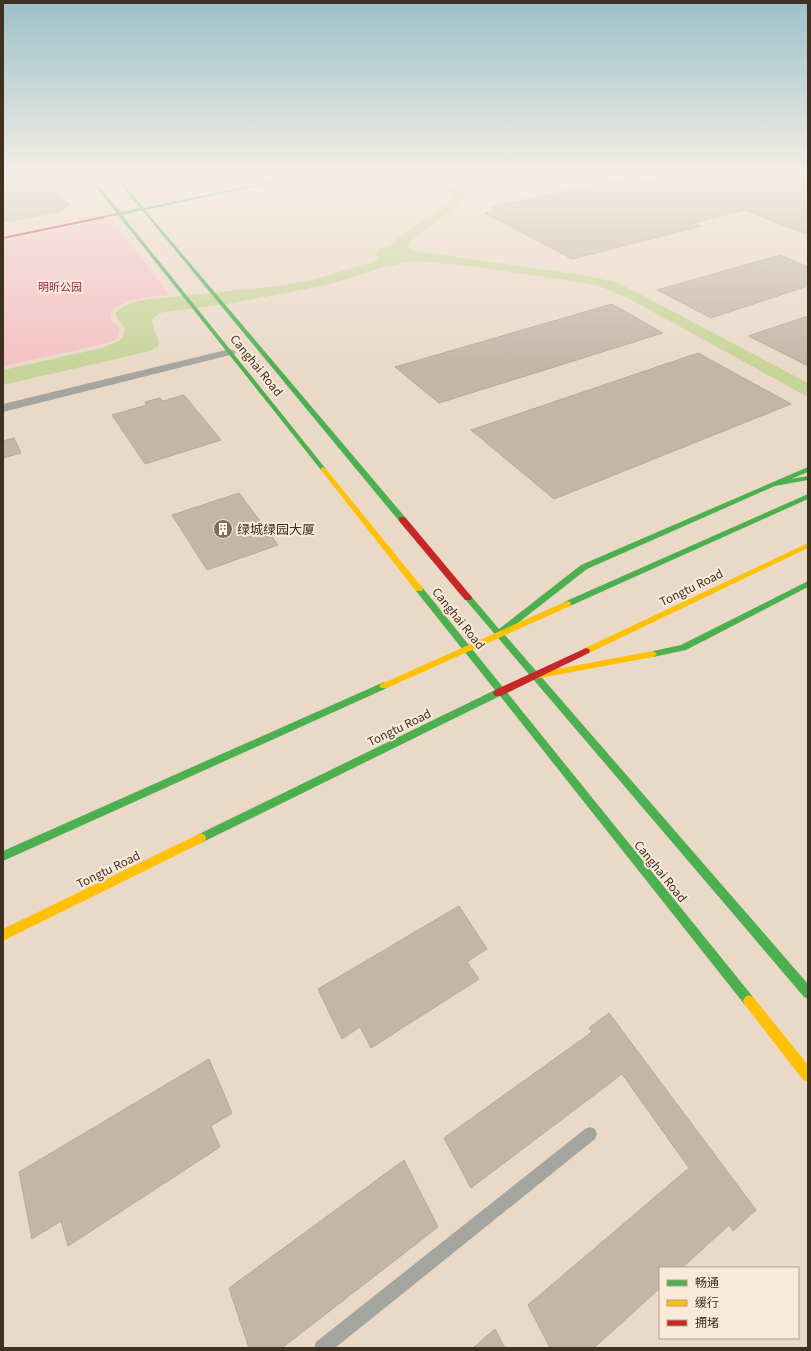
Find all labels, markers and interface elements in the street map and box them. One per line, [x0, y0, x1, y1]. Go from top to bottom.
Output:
park label: 明昕公园 [38, 280, 82, 295]
street label: Canghai Road [226, 331, 287, 400]
building icon: 绿城绿园大厦 [212, 518, 234, 540]
place label: 绿城绿园大厦 [237, 521, 315, 539]
street label: Tongtu Road [657, 565, 726, 611]
street label: Canghai Road [428, 584, 489, 653]
street label: Tongtu Road [365, 705, 434, 751]
street label: Canghai Road [630, 837, 691, 906]
street label: Tongtu Road [74, 847, 143, 893]
legend [659, 1267, 799, 1339]
text: 畅通 [695, 1275, 719, 1292]
text: 缓行 [695, 1295, 719, 1312]
text: 拥堵 [695, 1315, 719, 1332]

